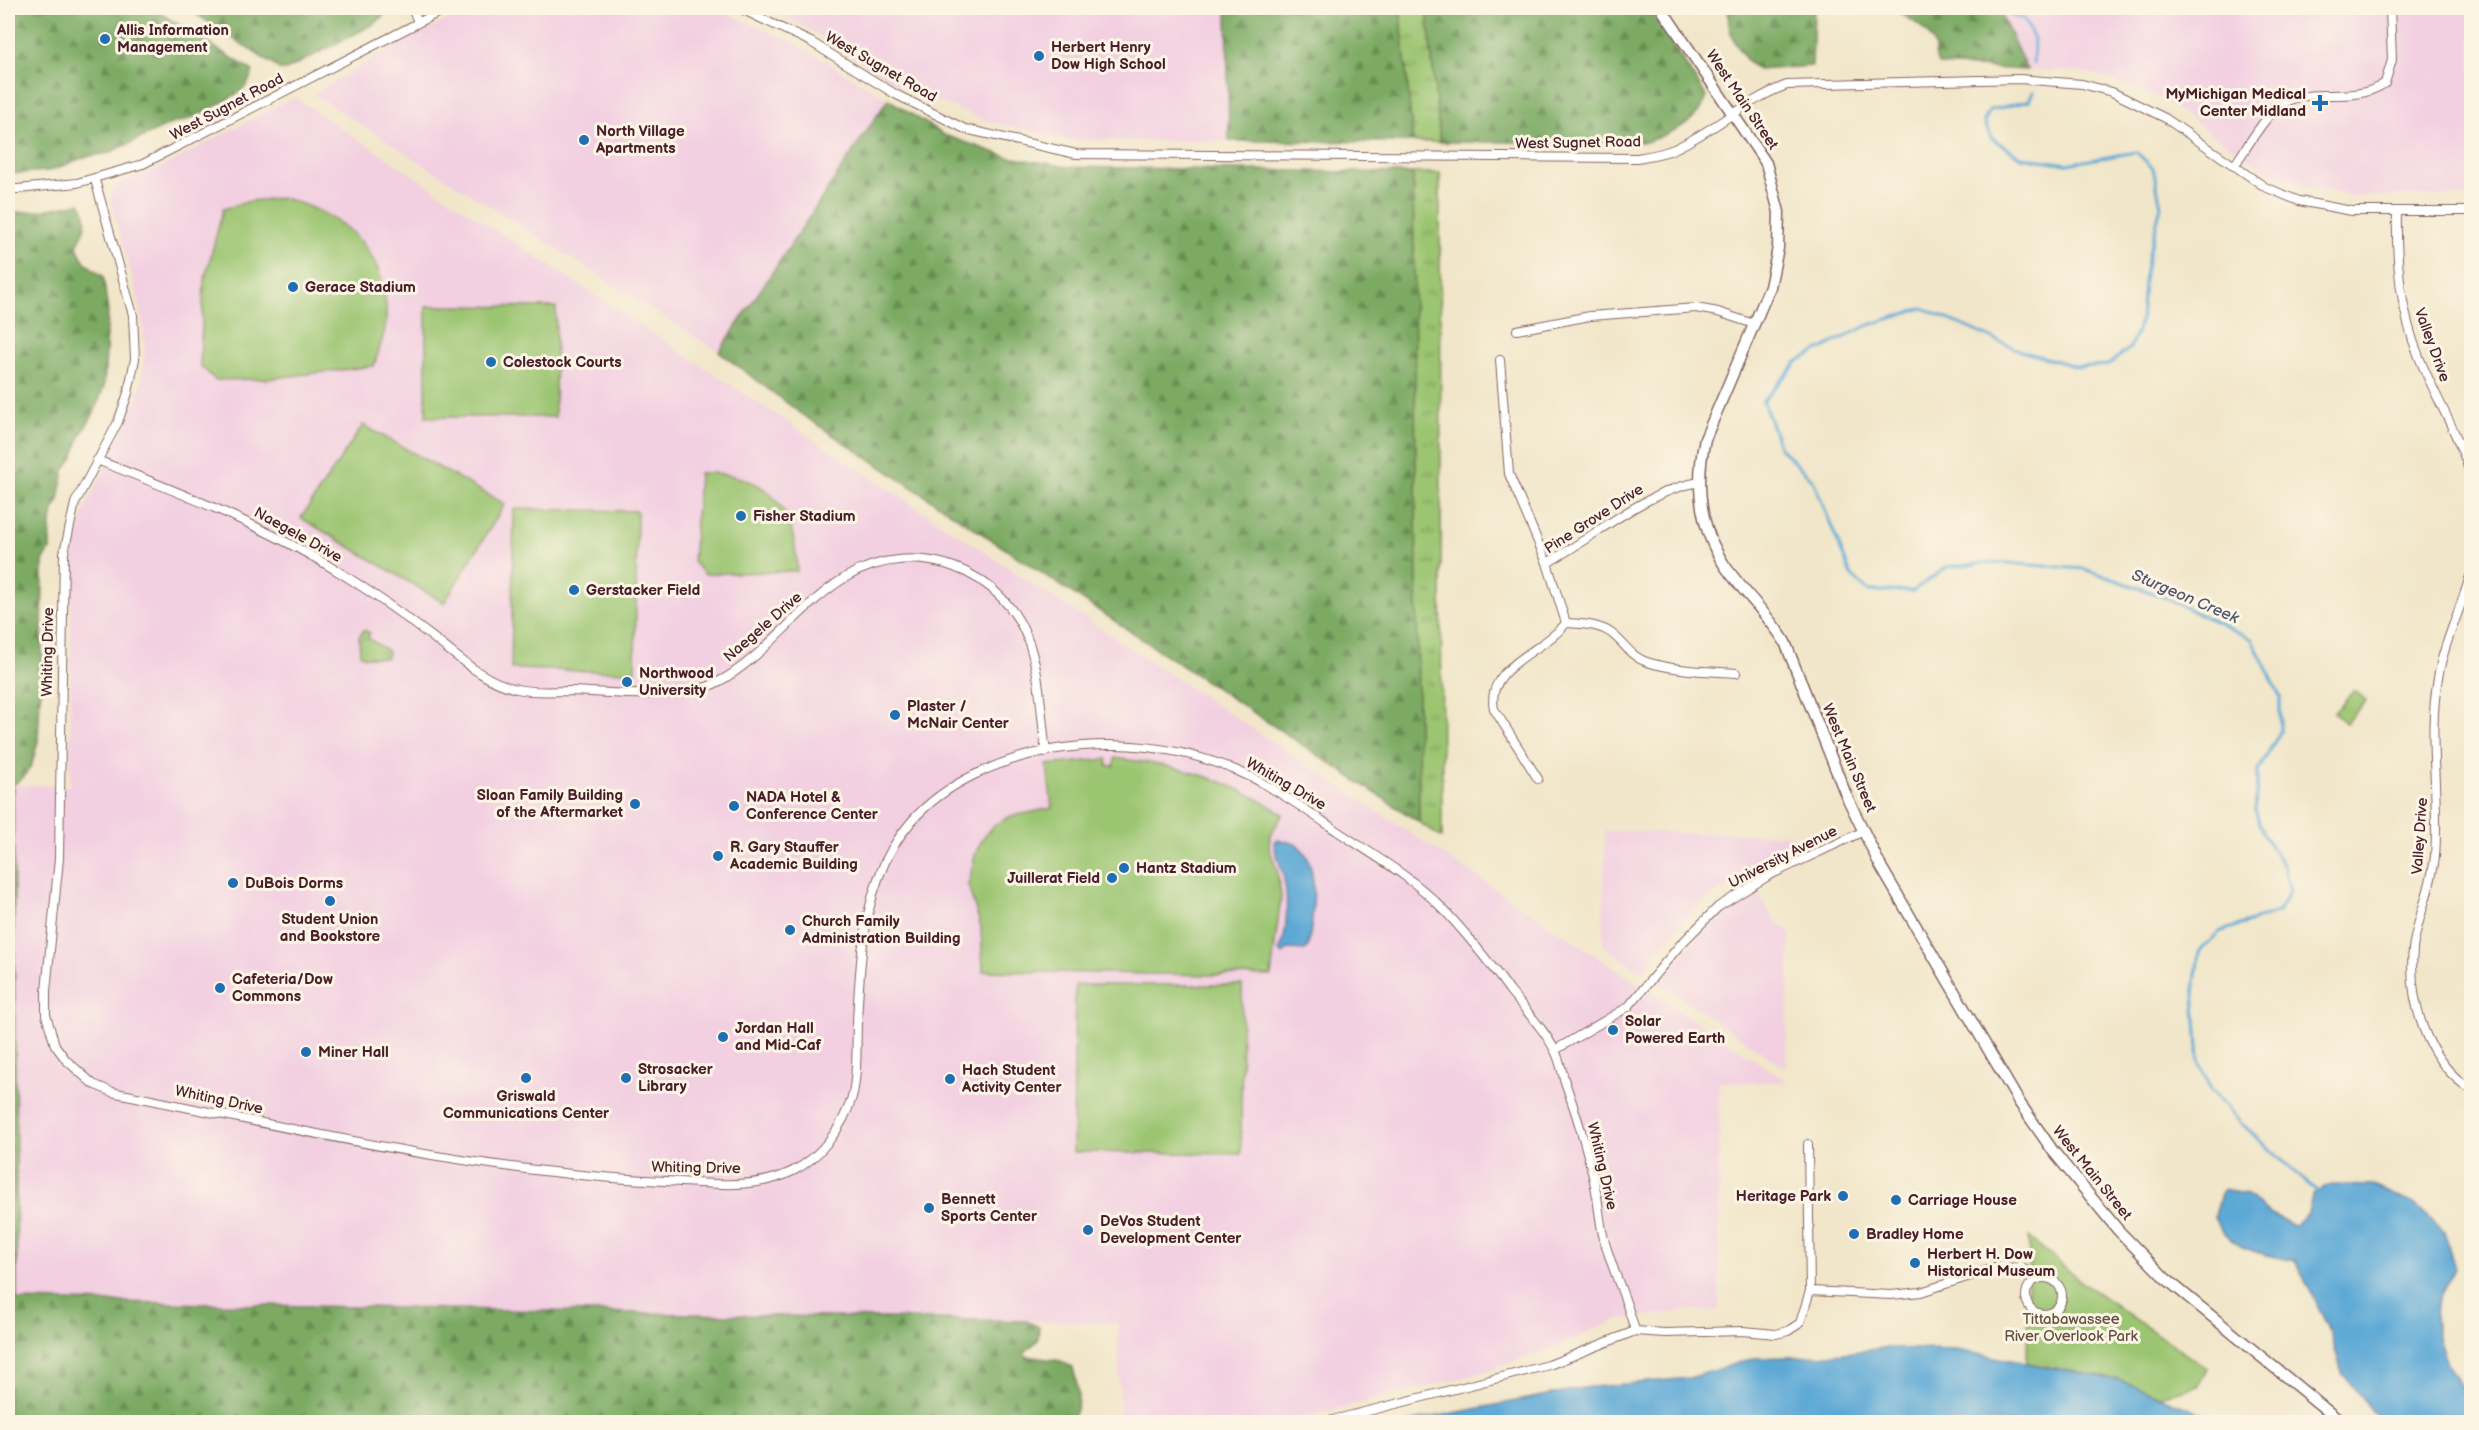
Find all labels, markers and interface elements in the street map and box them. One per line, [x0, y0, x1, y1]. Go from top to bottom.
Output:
place label: Allis Information Management [116, 21, 229, 57]
street label: West Sugnet Road [822, 27, 940, 107]
marker: Allis Information Management [98, 32, 112, 46]
place label: Herbert Henry Dow High School [1051, 38, 1166, 74]
street label: West Main Street [1702, 47, 1783, 154]
marker: Herbert Henry Dow High School [1032, 49, 1046, 63]
street label: West Sugnet Road [167, 69, 287, 145]
place label: MyMichigan Medical Center Midland [2165, 85, 2306, 121]
marker: MyMichigan Medical Center Midland [2311, 94, 2329, 112]
place label: North Village Apartments [595, 122, 685, 158]
street label: West Sugnet Road [1515, 132, 1641, 154]
marker: North Village Apartments [577, 133, 591, 147]
place label: Gerace Stadium [305, 278, 416, 297]
marker: Gerace Stadium [286, 280, 300, 294]
street label: Valley Drive [2410, 306, 2454, 385]
place label: Colestock Courts [503, 353, 622, 372]
marker: Colestock Courts [484, 355, 498, 369]
street label: Pine Grove Drive [1541, 480, 1647, 558]
street label: Naegele Drive [251, 503, 345, 567]
place label: Fisher Stadium [753, 507, 856, 526]
marker: Fisher Stadium [734, 509, 748, 523]
water label: Sturgeon Creek [2129, 566, 2242, 629]
place label: Gerstacker Field [586, 581, 700, 600]
marker: Gerstacker Field [567, 583, 581, 597]
street label: Naegele Drive [720, 588, 806, 666]
street label: Whiting Drive [38, 607, 58, 697]
place label: Northwood University [639, 664, 714, 700]
marker: Northwood University [620, 675, 634, 689]
place label: Plaster / McNair Center [907, 697, 1010, 733]
street label: West Main Street [1818, 701, 1881, 816]
marker: Plaster / McNair Center [888, 708, 902, 722]
street label: Whiting Drive [1243, 753, 1330, 815]
place label: Sloan Family Building of the Aftermarket [477, 786, 623, 822]
place label: NADA Hotel & Conference Center [746, 788, 879, 824]
marker: Sloan Family Building of the Aftermarket [628, 797, 642, 811]
street label: Valley Drive [2408, 797, 2432, 875]
marker: NADA Hotel & Conference Center [727, 799, 741, 813]
street label: University Avenue [1725, 821, 1841, 893]
place label: R. Gary Stauffer Academic Building [729, 838, 858, 874]
marker: R. Gary Stauffer Academic Building [711, 849, 725, 863]
place label: Hantz Stadium [1136, 859, 1237, 878]
marker: Hantz Stadium [1117, 861, 1131, 875]
place label: Juillerat Field [1007, 869, 1100, 888]
marker: Juillerat Field [1105, 871, 1119, 885]
place label: DuBois Dorms [245, 874, 343, 893]
marker: DuBois Dorms [226, 876, 240, 890]
marker: Student Union and Bookstore [323, 894, 337, 908]
place label: Student Union and Bookstore [280, 910, 381, 946]
place label: Church Family Administration Building [801, 912, 960, 948]
marker: Church Family Administration Building [783, 923, 797, 937]
place label: Cafeteria/Dow Commons [232, 970, 333, 1006]
marker: Cafeteria/Dow Commons [213, 981, 227, 995]
place label: Solar Powered Earth [1625, 1012, 1725, 1048]
place label: Jordan Hall and Mid-Caf [735, 1019, 822, 1055]
marker: Solar Powered Earth [1606, 1023, 1620, 1037]
marker: Jordan Hall and Mid-Caf [716, 1030, 730, 1044]
place label: Miner Hall [318, 1043, 389, 1062]
marker: Miner Hall [299, 1045, 313, 1059]
place label: Strosacker Library [638, 1060, 714, 1096]
place label: Hach Student Activity Center [961, 1061, 1062, 1097]
marker: Griswald Communications Center [519, 1071, 533, 1085]
marker: Strosacker Library [619, 1071, 633, 1085]
marker: Hach Student Activity Center [943, 1072, 957, 1086]
street label: Whiting Drive [173, 1081, 265, 1119]
place label: Griswald Communications Center [443, 1087, 610, 1123]
street label: Whiting Drive [1583, 1120, 1621, 1212]
street label: West Main Street [2048, 1122, 2136, 1224]
street label: Whiting Drive [651, 1158, 741, 1178]
place label: Heritage Park [1736, 1187, 1831, 1206]
marker: Heritage Park [1836, 1189, 1850, 1203]
place label: Bennett Sports Center [941, 1190, 1038, 1226]
place label: Carriage House [1908, 1191, 2017, 1210]
marker: Carriage House [1889, 1193, 1903, 1207]
marker: Bennett Sports Center [922, 1201, 936, 1215]
place label: DeVos Student Development Center [1100, 1212, 1242, 1248]
marker: DeVos Student Development Center [1081, 1223, 1095, 1237]
place label: Bradley Home [1866, 1225, 1964, 1244]
marker: Bradley Home [1847, 1227, 1861, 1241]
place label: Herbert H. Dow Historical Museum [1927, 1245, 2056, 1281]
marker: Herbert H. Dow Historical Museum [1908, 1256, 1922, 1270]
park label: Tittabawassee River Overlook Park [2004, 1310, 2138, 1346]

